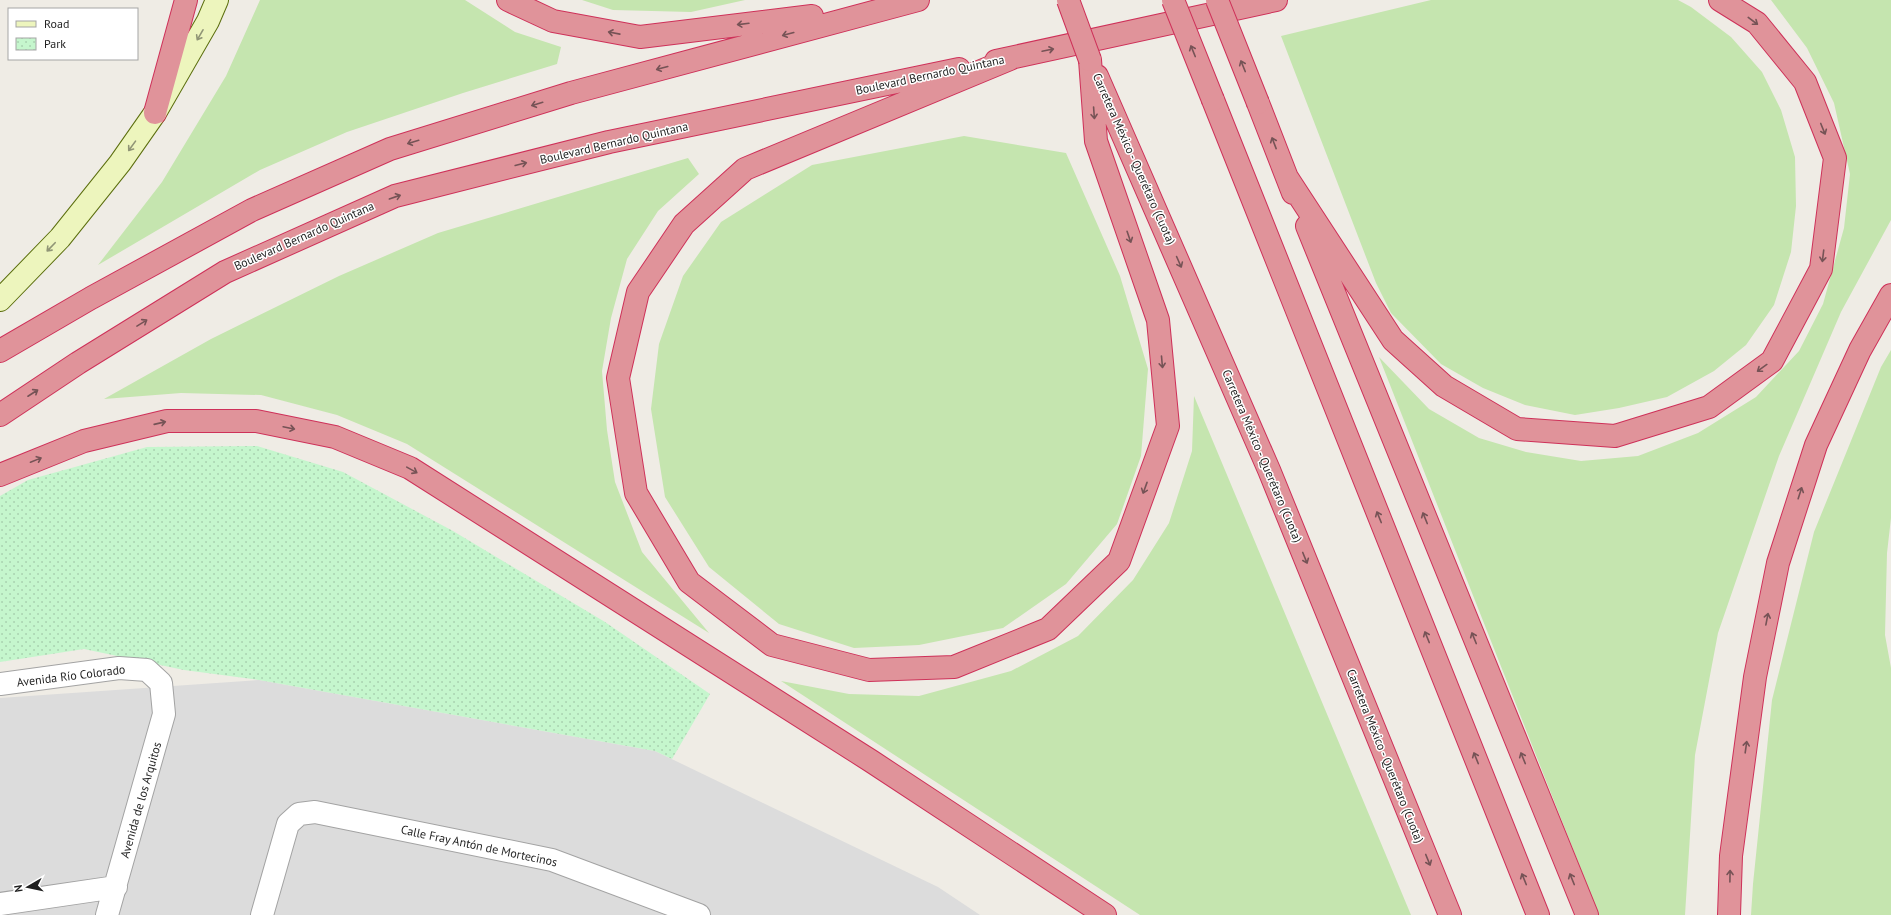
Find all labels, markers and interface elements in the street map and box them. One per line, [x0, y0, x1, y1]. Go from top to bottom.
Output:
legend [8, 8, 138, 60]
text: Road [44, 16, 69, 31]
one-way arrow [1747, 17, 1758, 26]
one-way arrow [737, 21, 750, 28]
one-way arrow [608, 28, 621, 36]
one-way arrow [195, 29, 203, 41]
one-way arrow [782, 31, 795, 38]
text: Park [44, 36, 66, 51]
one-way arrow [1189, 45, 1197, 57]
one-way arrow [1041, 46, 1054, 54]
street label: Boulevard Bernardo Quintana [854, 51, 1006, 98]
one-way arrow [1239, 61, 1247, 73]
one-way arrow [656, 65, 669, 72]
street label: Carretera México - Querétaro (Cuota) [1090, 71, 1179, 247]
one-way arrow [531, 101, 544, 108]
one-way arrow [1091, 106, 1098, 119]
street label: Boulevard Bernardo Quintana [538, 118, 689, 167]
one-way arrow [1820, 122, 1827, 134]
one-way arrow [1269, 137, 1277, 149]
one-way arrow [407, 139, 420, 146]
one-way arrow [128, 140, 136, 151]
one-way arrow [514, 160, 527, 167]
one-way arrow [389, 192, 401, 200]
street label: Boulevard Bernardo Quintana [232, 198, 376, 273]
one-way arrow [1126, 231, 1134, 243]
one-way arrow [47, 242, 56, 252]
one-way arrow [1819, 249, 1827, 262]
one-way arrow [1175, 256, 1183, 268]
one-way arrow [136, 319, 148, 327]
one-way arrow [1158, 355, 1166, 368]
one-way arrow [1756, 364, 1767, 372]
street label: Carretera México - Querétaro (Cuota) [1219, 367, 1306, 544]
one-way arrow [27, 389, 38, 398]
one-way arrow [154, 418, 167, 426]
one-way arrow [283, 424, 296, 432]
one-way arrow [30, 456, 42, 464]
one-way arrow [406, 466, 418, 474]
one-way arrow [1141, 481, 1149, 493]
one-way arrow [1797, 487, 1804, 500]
one-way arrow [1375, 511, 1383, 523]
one-way arrow [1421, 512, 1429, 524]
one-way arrow [1301, 552, 1309, 564]
one-way arrow [1763, 613, 1771, 626]
one-way arrow [1423, 632, 1431, 644]
one-way arrow [1470, 633, 1478, 645]
street label: Avenida Río Colorado [16, 661, 126, 690]
street label: Carretera México - Querétaro (Cuota) [1344, 667, 1427, 845]
street label: Avenida de los Arquitos [117, 740, 164, 860]
one-way arrow [1742, 741, 1750, 754]
one-way arrow [1471, 753, 1479, 765]
one-way arrow [1519, 753, 1527, 765]
street label: Calle Fray Antón de Mortecinos [400, 822, 559, 869]
one-way arrow [1424, 853, 1432, 865]
north arrow [8, 867, 48, 907]
one-way arrow [1726, 870, 1734, 883]
one-way arrow [1519, 873, 1527, 885]
one-way arrow [1568, 873, 1576, 885]
text: N [11, 884, 26, 893]

